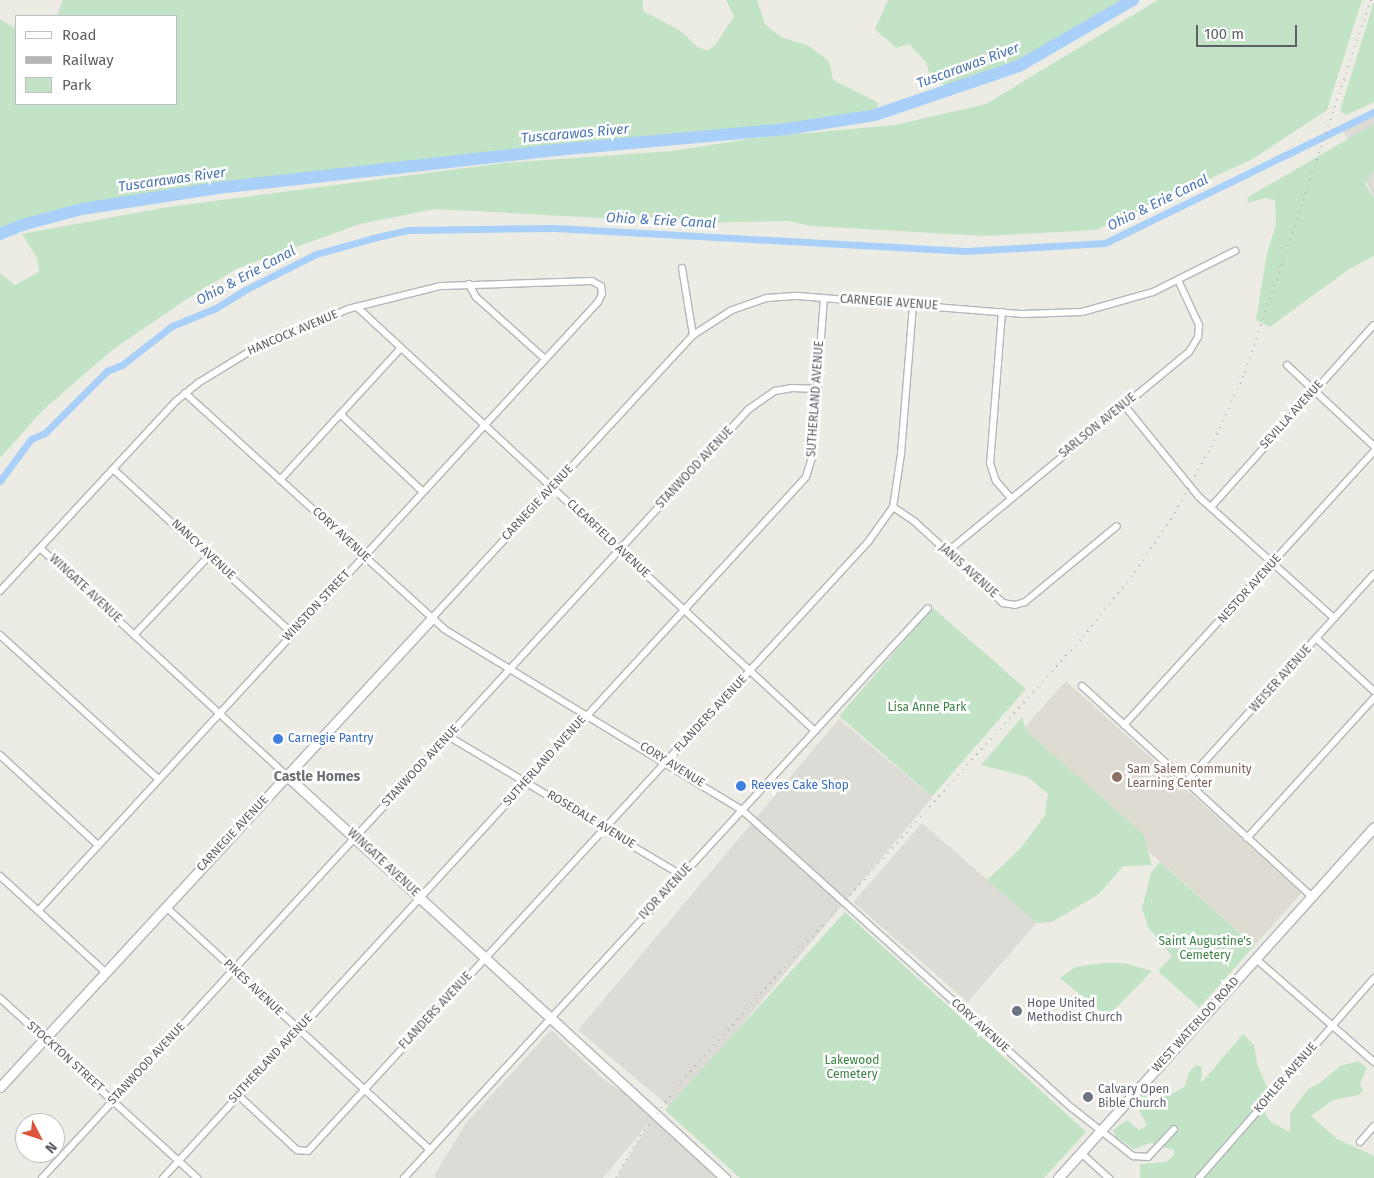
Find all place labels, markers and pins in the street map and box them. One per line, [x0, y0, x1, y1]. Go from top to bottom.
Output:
place label: Carnegie Pantry [288, 732, 373, 746]
marker: Carnegie Pantry [272, 733, 284, 745]
place label: Sam Salem Community Learning Center [1127, 763, 1252, 791]
marker: Sam Salem Community Learning Center [1111, 771, 1123, 783]
place label: Reeves Cake Shop [751, 779, 849, 793]
marker: Reeves Cake Shop [735, 780, 747, 792]
place label: Hope United Methodist Church [1027, 997, 1123, 1025]
marker: Hope United Methodist Church [1011, 1005, 1023, 1017]
place label: Calvary Open Bible Church [1098, 1083, 1169, 1111]
marker: Calvary Open Bible Church [1082, 1091, 1094, 1103]

